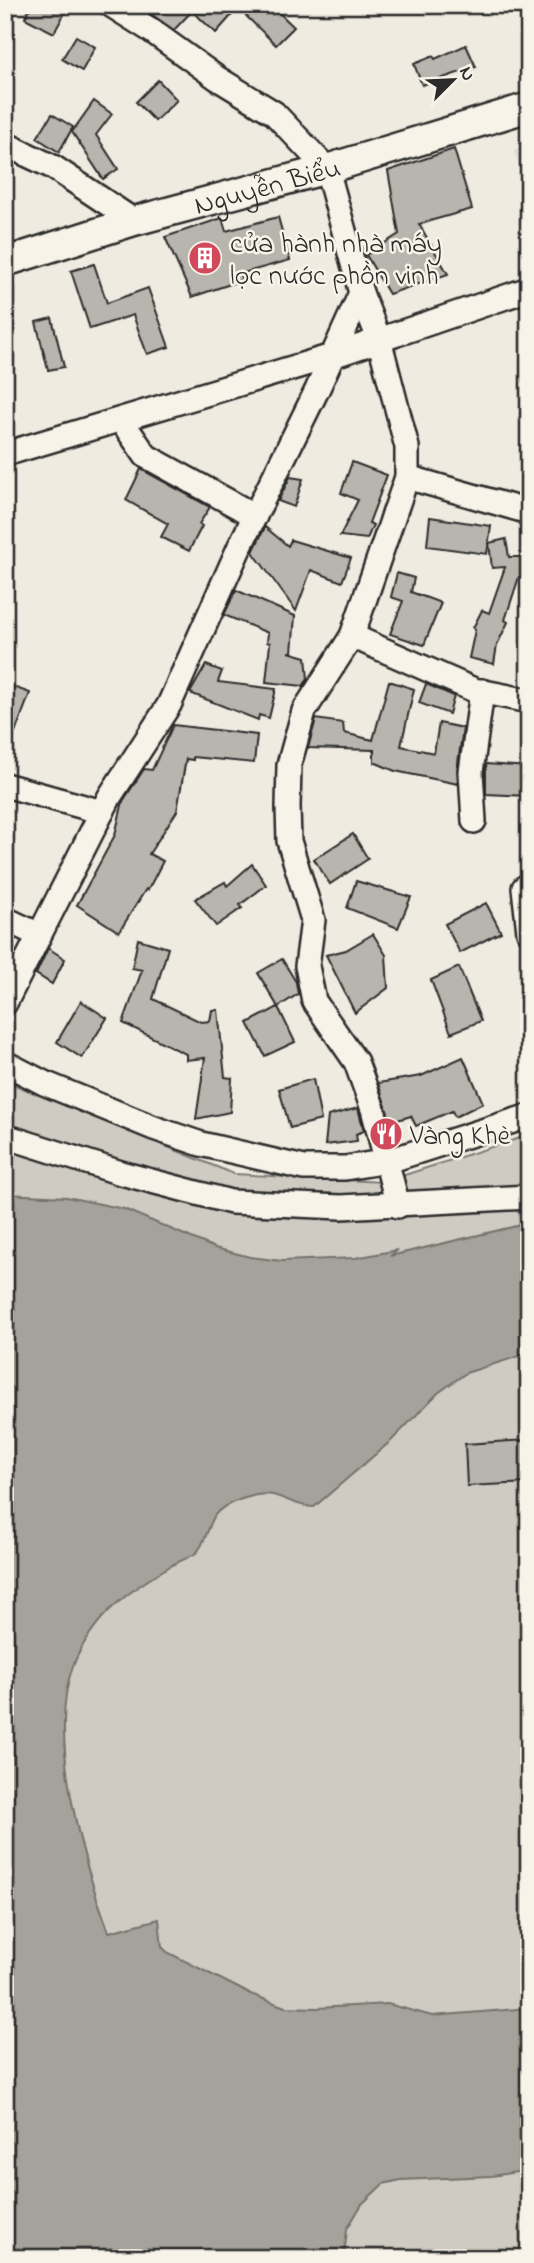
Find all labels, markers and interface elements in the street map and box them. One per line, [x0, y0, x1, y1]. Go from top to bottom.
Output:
north arrow [419, 46, 489, 116]
text: N [451, 63, 481, 86]
street label: Nguyễn Biểu [190, 149, 346, 228]
place label: cửa hành nhà máy lọc nước phồn vinh [230, 225, 442, 298]
building icon: cửa hành nhà máy lọc nước phồn vinh [186, 239, 224, 277]
restaurant icon: Vàng Khè [367, 1115, 405, 1153]
place label: Vàng Khè [409, 1117, 511, 1158]

